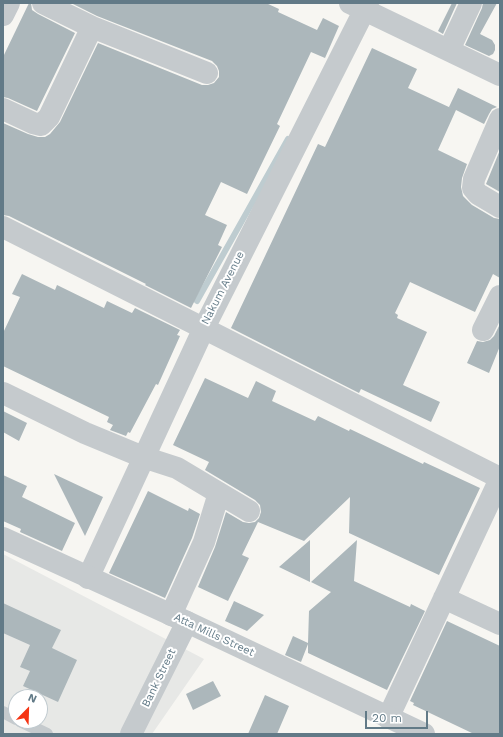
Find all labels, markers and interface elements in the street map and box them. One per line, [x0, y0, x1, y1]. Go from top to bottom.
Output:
street label: Nakum Avenue [199, 249, 247, 327]
street label: Atta Mills Street [172, 611, 256, 659]
street label: Bank Street [139, 647, 179, 709]
north arrow [8, 689, 48, 729]
text: N [26, 691, 39, 706]
scale bar [367, 703, 430, 729]
text: 20 m [372, 711, 402, 725]

